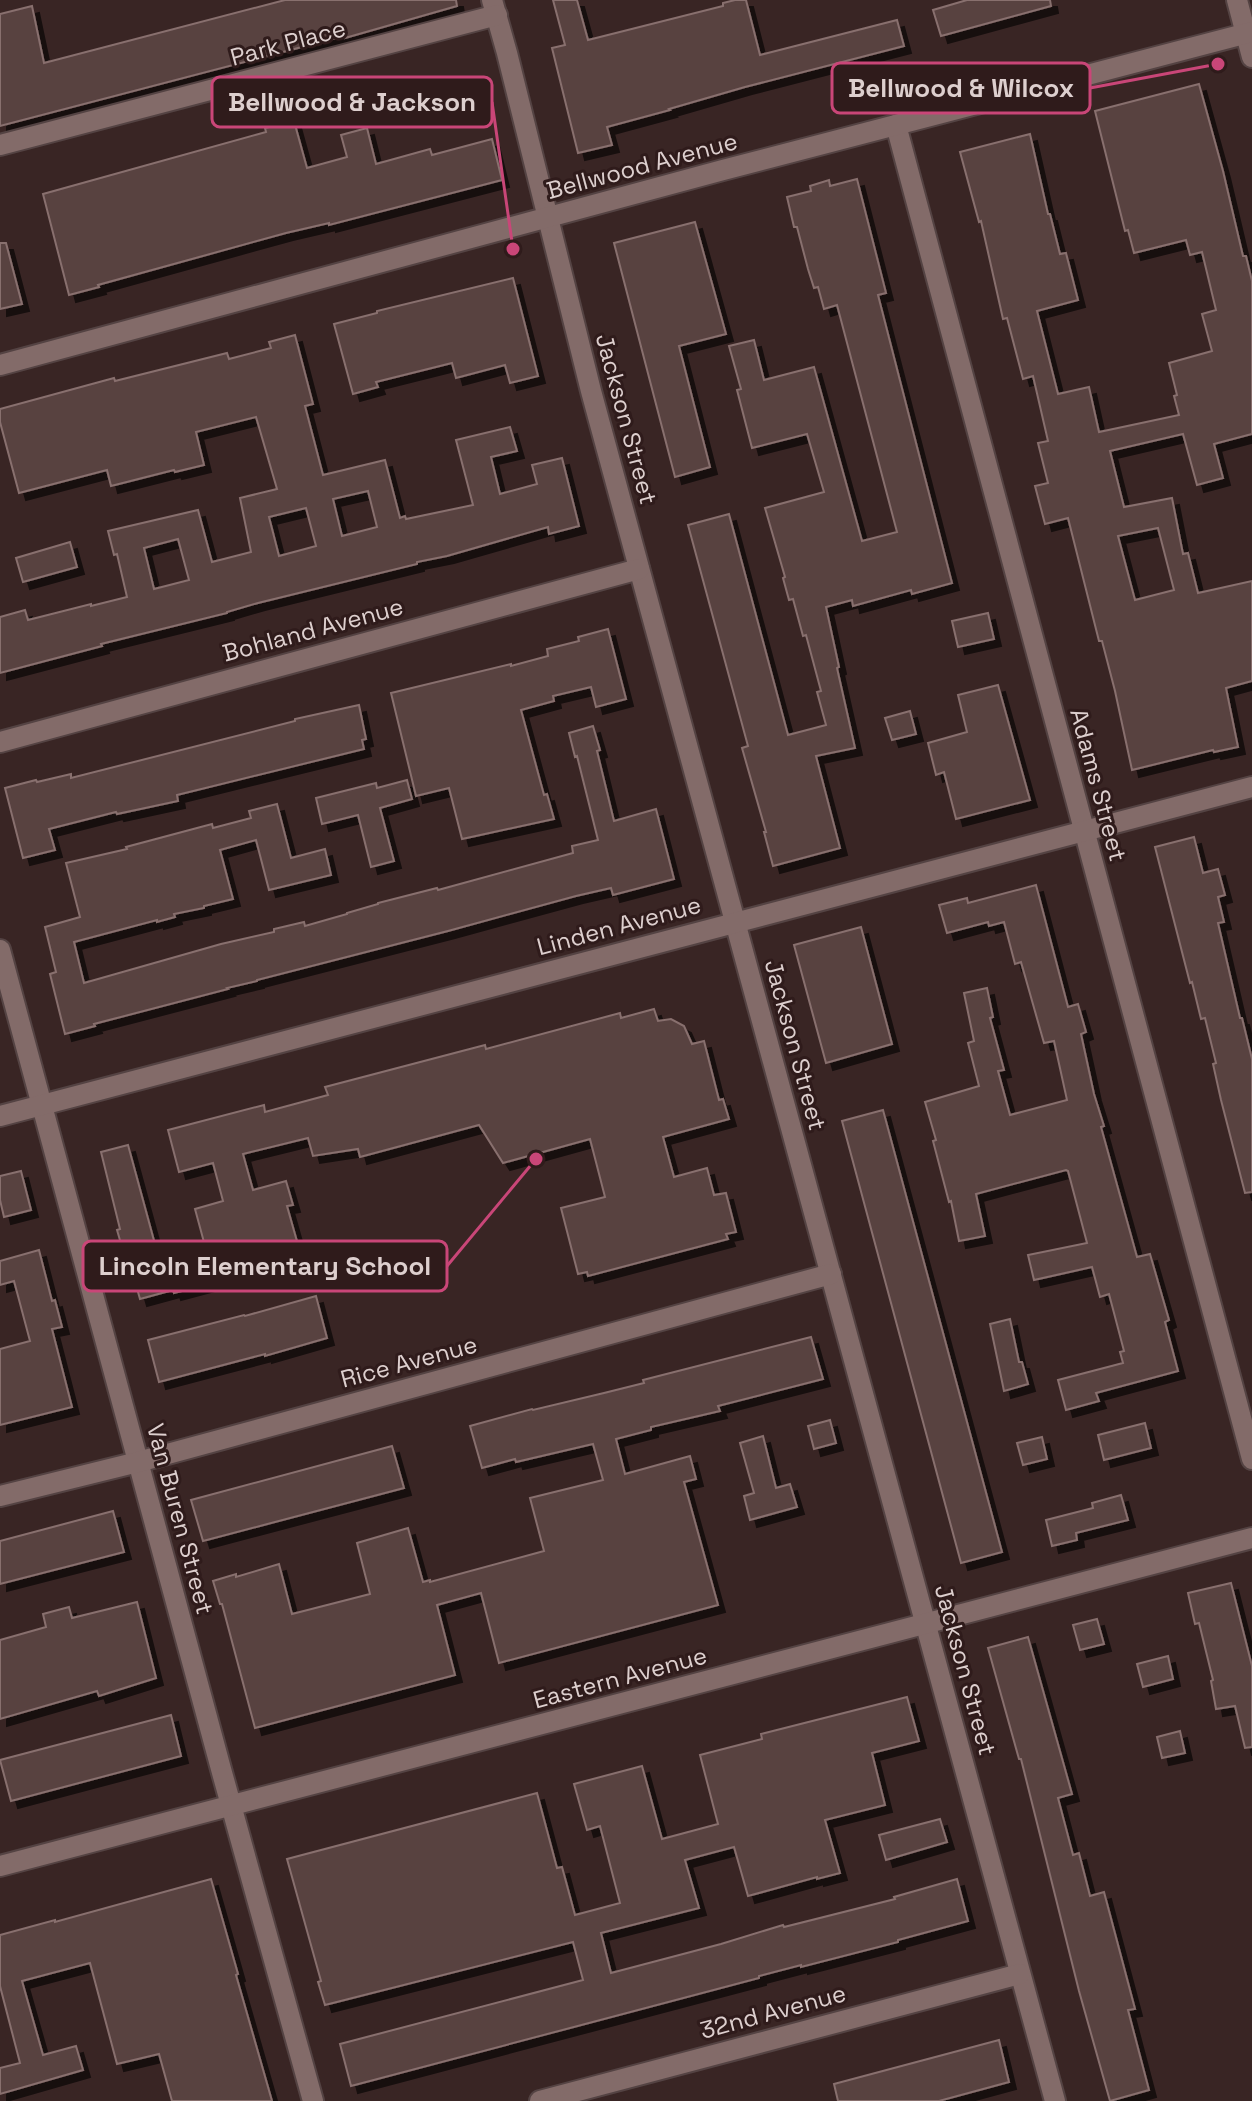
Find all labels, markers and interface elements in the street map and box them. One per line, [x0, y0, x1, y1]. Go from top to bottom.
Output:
street label: Park Place [227, 12, 349, 73]
callout: Bellwood & Wilcox [832, 63, 1090, 113]
text: Bellwood & Wilcox [848, 71, 1074, 105]
callout: Bellwood & Jackson [212, 77, 492, 127]
text: Bellwood & Jackson [228, 85, 476, 119]
street label: Bellwood Avenue [543, 125, 741, 206]
street label: Jackson Street [589, 330, 664, 508]
street label: Bohland Avenue [219, 590, 407, 669]
street label: Adams Street [1063, 705, 1134, 865]
street label: Linden Avenue [533, 889, 704, 962]
street label: Jackson Street [758, 956, 833, 1134]
callout: Lincoln Elementary School [83, 1241, 447, 1291]
text: Lincoln Elementary School [99, 1249, 431, 1283]
street label: Rice Avenue [337, 1328, 481, 1395]
street label: Van Buren Street [140, 1420, 221, 1618]
street label: Jackson Street [928, 1581, 1003, 1759]
street label: Eastern Avenue [530, 1639, 710, 1716]
street label: 32nd Avenue [697, 1977, 849, 2046]

